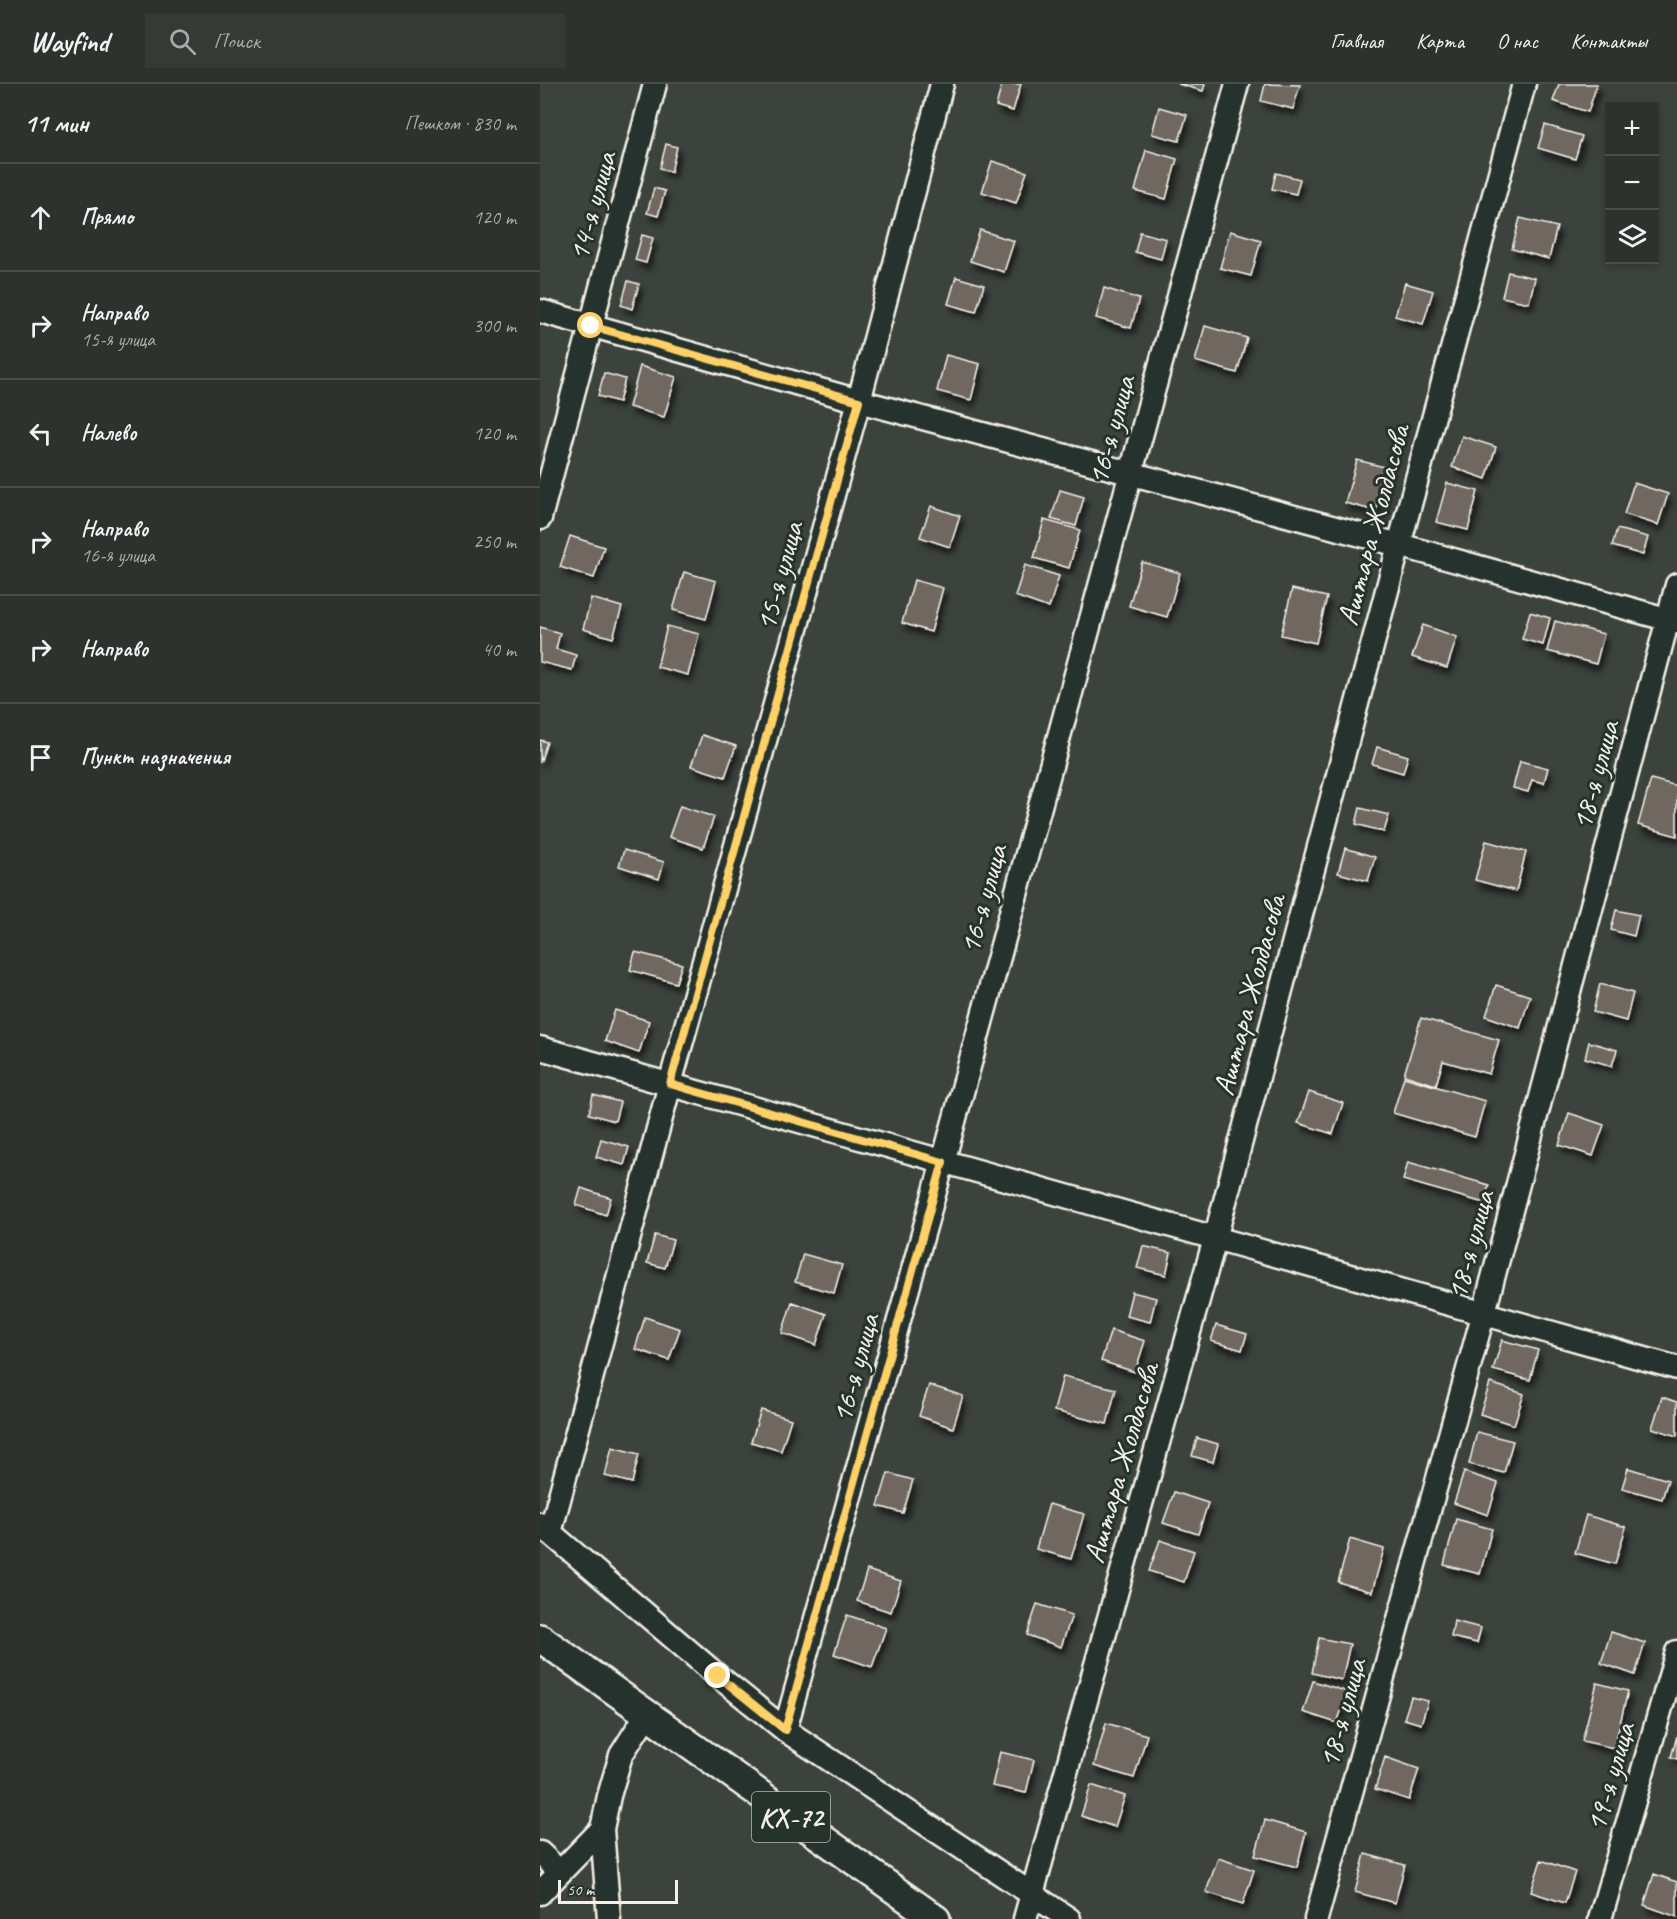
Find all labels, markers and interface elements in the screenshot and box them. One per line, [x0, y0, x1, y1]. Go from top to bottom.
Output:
search box [145, 14, 565, 68]
text: Wayfind [30, 24, 109, 59]
icon: search [166, 25, 199, 58]
text: Поиск [214, 27, 260, 55]
text: Главная [1330, 28, 1383, 54]
text: Карта [1416, 28, 1464, 54]
text: О нас [1497, 28, 1538, 54]
text: Контакты [1571, 28, 1647, 54]
map controls [1605, 102, 1659, 264]
button: + [1605, 102, 1659, 156]
text: 11 мин [24, 107, 89, 140]
text: Пешком · 830 m [404, 111, 516, 136]
street label: 14-я улица [559, 146, 625, 265]
button: − [1605, 156, 1659, 210]
icon: ahead [24, 201, 57, 234]
text: Прямо [81, 203, 133, 231]
text: 120 m [473, 205, 516, 230]
button: layers [1605, 210, 1659, 264]
text: Направо [81, 299, 148, 327]
icon: right [24, 309, 57, 342]
route start [577, 312, 603, 338]
text: 300 m [473, 313, 516, 338]
text: 15-я улица [81, 327, 155, 352]
street label: 16-я улица [1078, 370, 1144, 489]
icon: left [24, 417, 57, 450]
street label: Аштара Жолдасова [1328, 418, 1419, 629]
text: Налево [81, 419, 137, 447]
text: 120 m [473, 421, 516, 446]
text: Направо [81, 515, 148, 543]
street label: 15-я улица [746, 516, 812, 635]
icon: right [24, 525, 57, 558]
text: 250 m [473, 529, 516, 554]
text: 16-я улица [81, 543, 155, 568]
icon: right [24, 633, 57, 666]
text: Направо [81, 635, 148, 663]
text: 40 m [482, 637, 516, 662]
street label: 18-я улица [1562, 715, 1628, 834]
icon: arrive [24, 741, 57, 774]
text: Пункт назначения [81, 743, 230, 771]
street label: 16-я улица [950, 839, 1016, 958]
street label: Аштара Жолдасова [1204, 888, 1295, 1099]
street label: 18-я улица [1437, 1185, 1503, 1304]
street label: 16-я улица [822, 1308, 888, 1427]
street label: Аштара Жолдасова [1074, 1356, 1168, 1567]
street label: 18-я улица [1309, 1653, 1375, 1772]
route end [704, 1662, 730, 1688]
street label: 19-я улица [1576, 1717, 1644, 1836]
road number: КХ-72 [752, 1792, 830, 1842]
scale bar [558, 1877, 678, 1904]
text: 50 m [567, 1880, 594, 1900]

